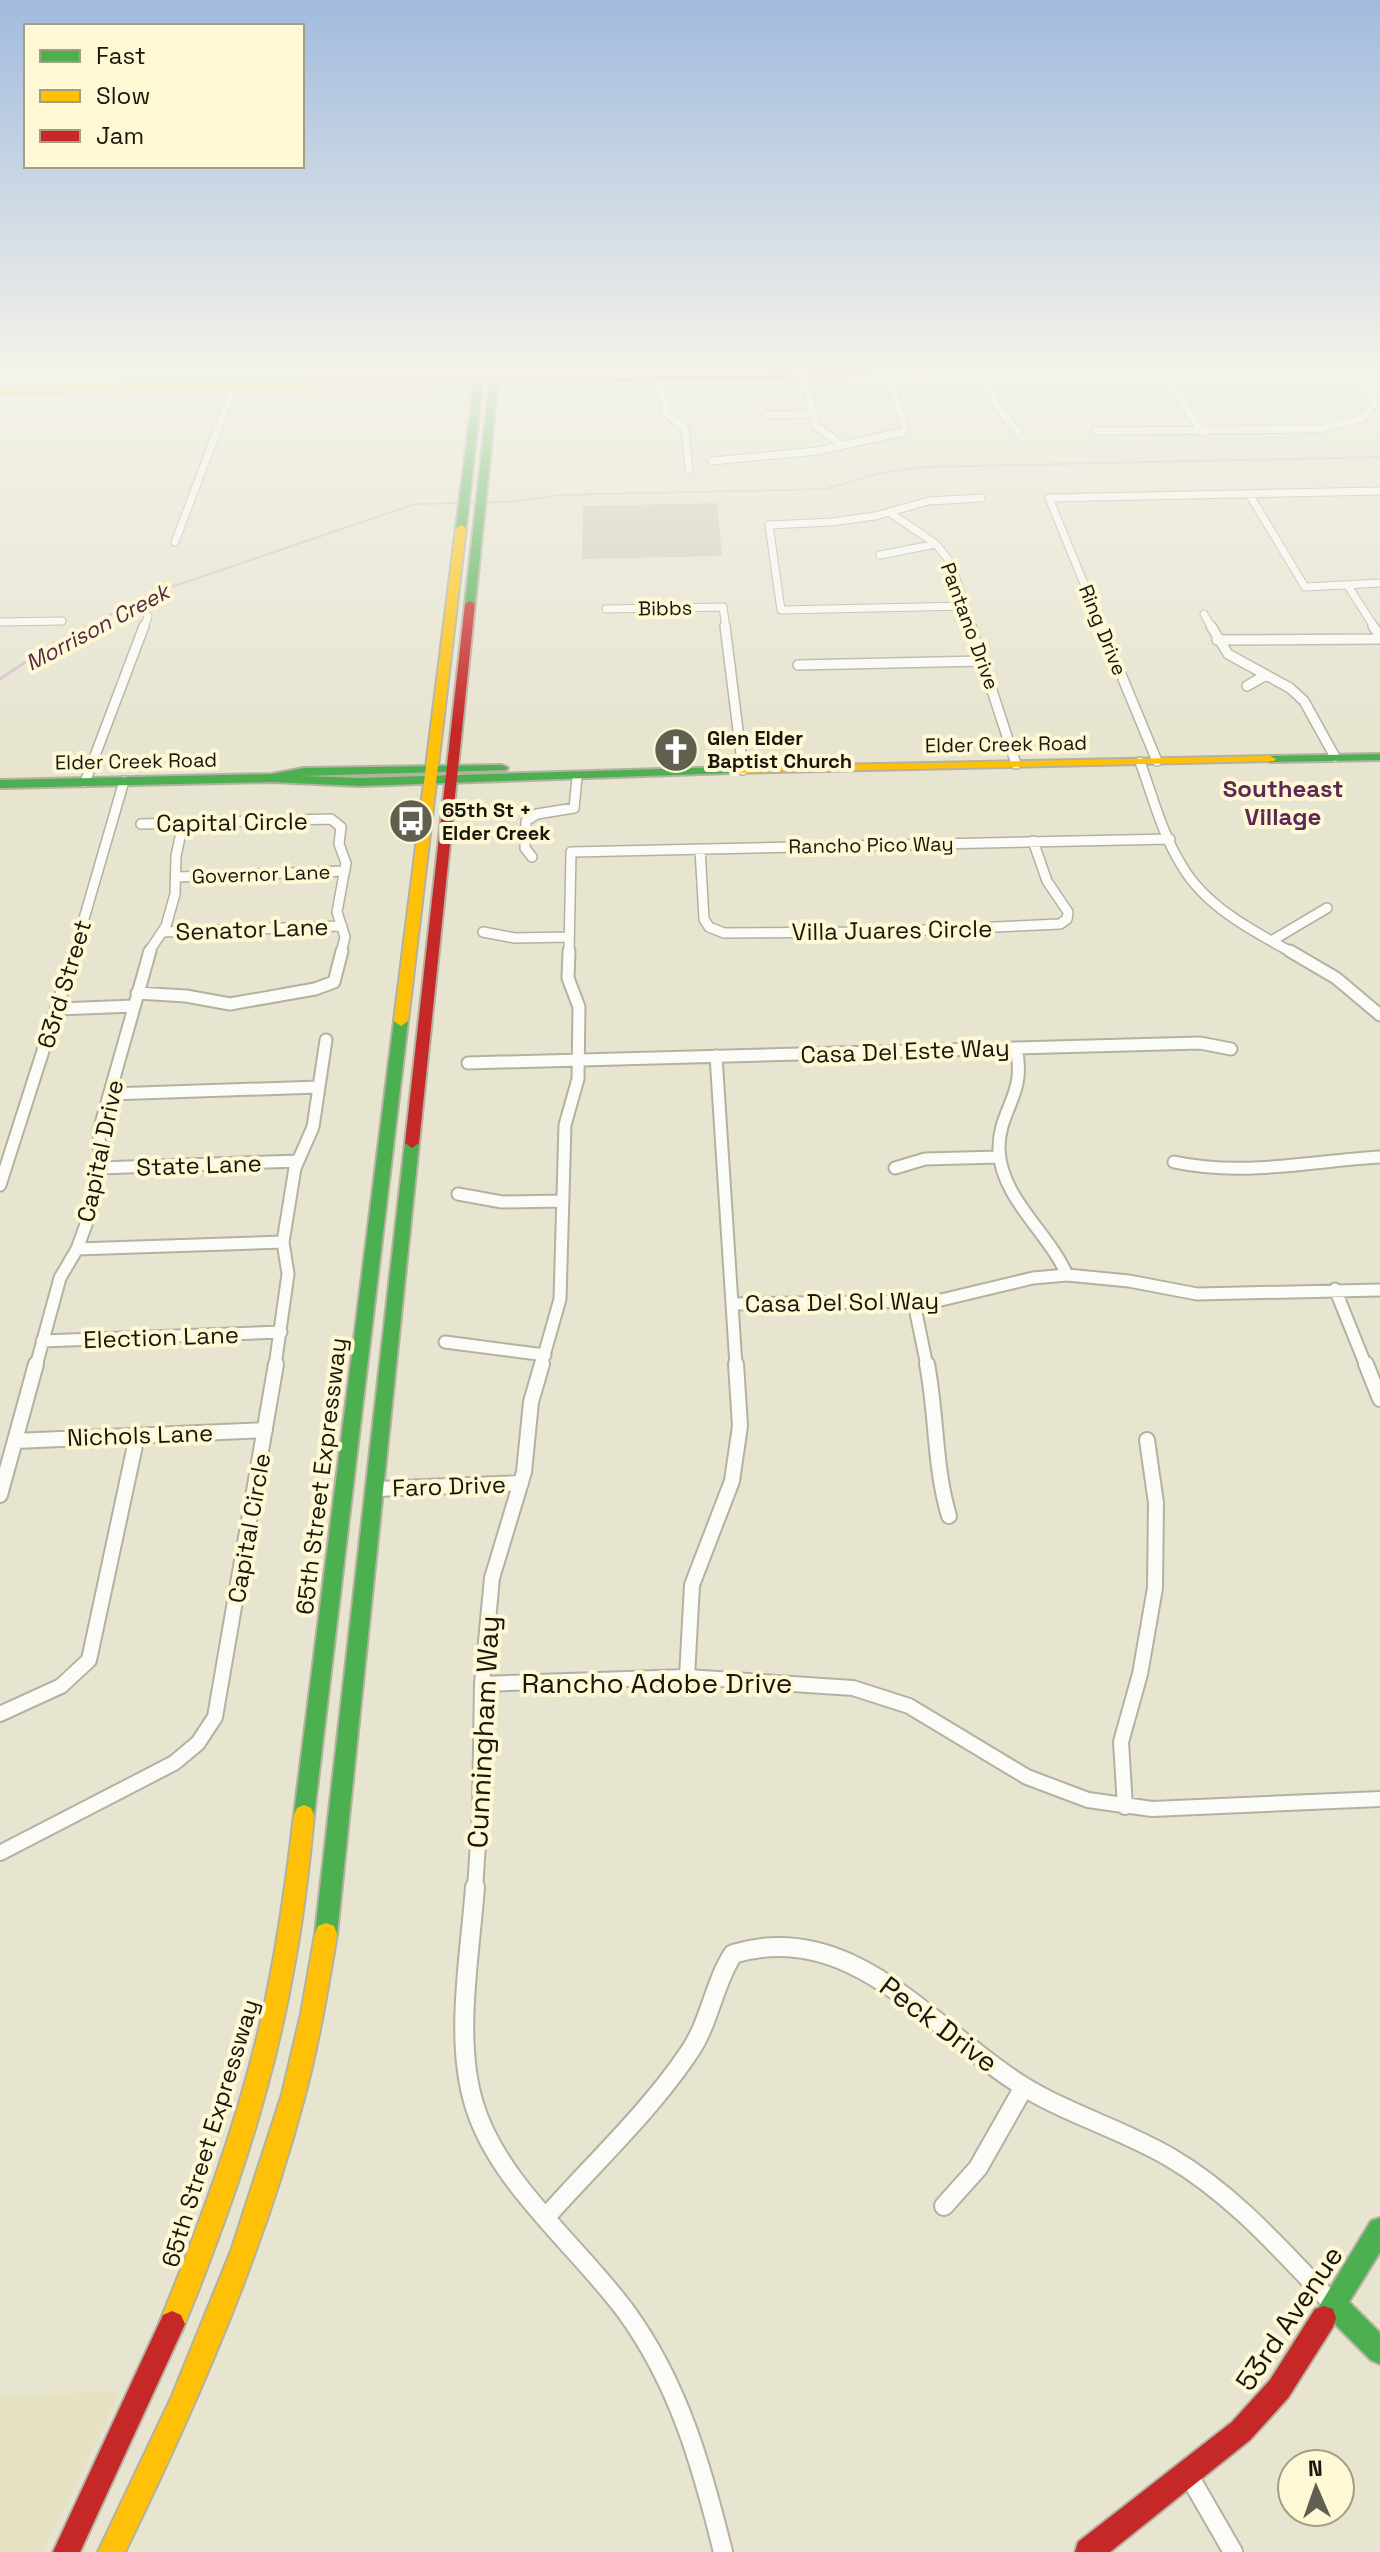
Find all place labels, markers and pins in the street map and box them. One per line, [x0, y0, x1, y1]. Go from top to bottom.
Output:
place label: Glen Elder Baptist Church [707, 725, 852, 774]
church icon: Glen Elder Baptist Church [652, 726, 700, 774]
bus stop icon: 65th St + Elder Creek [387, 797, 435, 845]
place label: 65th St + Elder Creek [442, 797, 551, 846]

